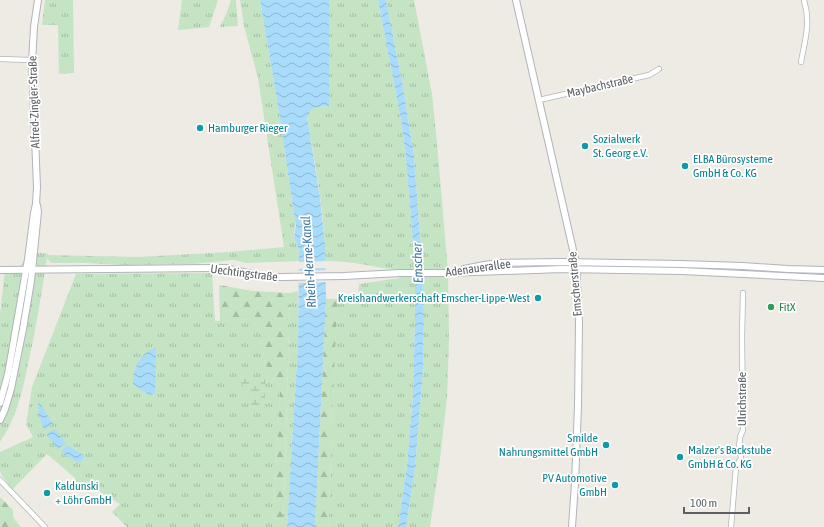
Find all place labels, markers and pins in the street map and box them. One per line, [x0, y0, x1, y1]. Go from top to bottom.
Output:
place label: Hamburger Rieger [208, 121, 288, 135]
marker: Hamburger Rieger [195, 123, 205, 133]
place label: Sozialwerk St. Georg e.V. [593, 132, 648, 160]
marker: Sozialwerk St. Georg e.V. [580, 141, 590, 151]
place label: ELBA Bürosysteme GmbH & Co. KG [693, 152, 773, 180]
marker: ELBA Bürosysteme GmbH & Co. KG [680, 161, 690, 171]
place label: Kreishandwerkerschaft Emscher-Lippe-West [338, 291, 531, 305]
marker: Kreishandwerkerschaft Emscher-Lippe-West [533, 293, 543, 303]
place label: FitX [779, 300, 796, 314]
marker: FitX [766, 302, 776, 312]
place label: Smilde Nahrungsmittel GmbH [499, 431, 598, 459]
marker: Smilde Nahrungsmittel GmbH [601, 440, 611, 450]
place label: Malzer's Backstube GmbH & Co. KG [688, 443, 771, 471]
marker: Malzer's Backstube GmbH & Co. KG [675, 452, 685, 462]
place label: PV Automotive GmbH [542, 471, 607, 499]
place label: Kaldunski + Löhr GmbH [55, 479, 112, 507]
marker: PV Automotive GmbH [610, 480, 620, 490]
marker: Kaldunski + Löhr GmbH [42, 488, 52, 498]

